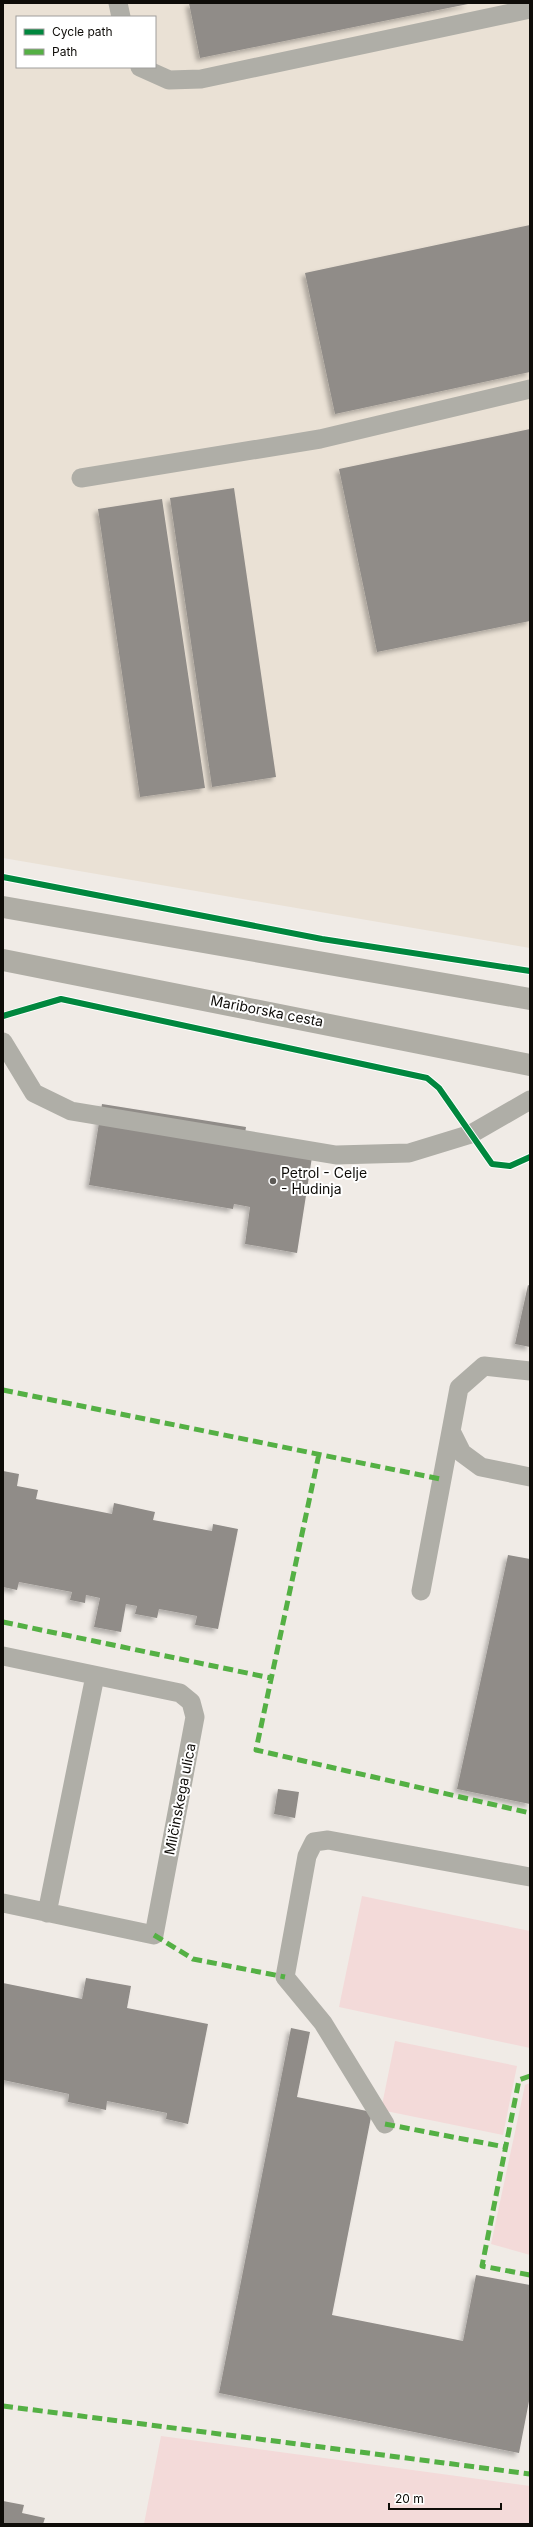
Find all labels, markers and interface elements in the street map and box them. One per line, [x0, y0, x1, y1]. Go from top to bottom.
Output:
legend [16, 16, 156, 68]
text: Cycle path [52, 24, 113, 39]
text: Path [52, 44, 77, 59]
street label: Mariborska cesta [209, 991, 325, 1030]
place label: Petrol - Celje - Hudinja [281, 1164, 367, 1197]
marker: Petrol - Celje - Hudinja [268, 1176, 278, 1186]
street label: Milčinskega ulica [160, 1742, 199, 1856]
scale bar [389, 2485, 501, 2511]
text: 20 m [395, 2491, 424, 2506]

